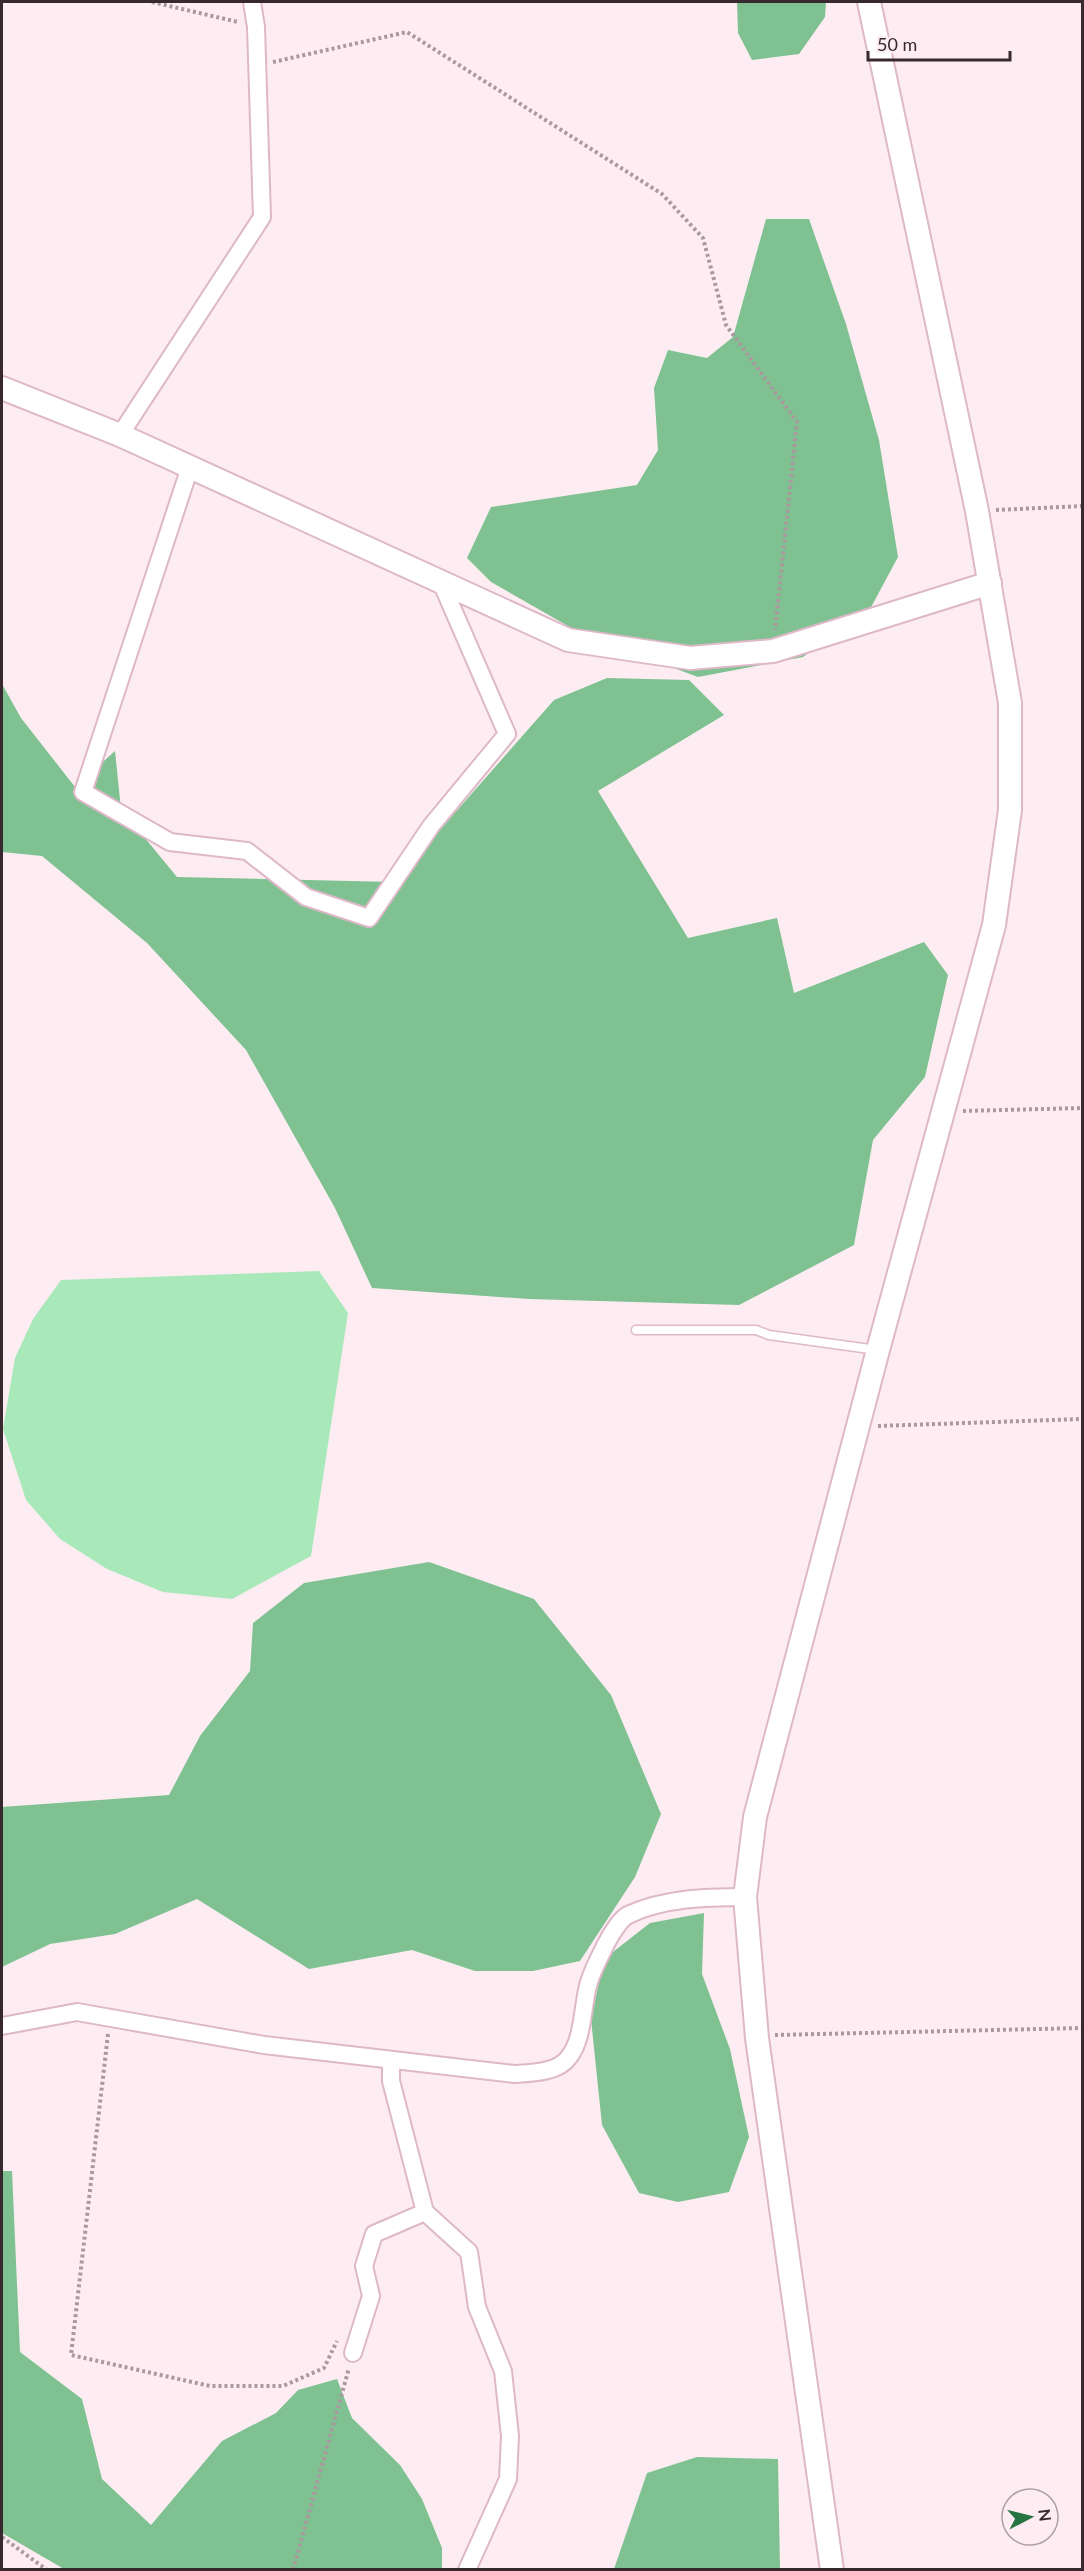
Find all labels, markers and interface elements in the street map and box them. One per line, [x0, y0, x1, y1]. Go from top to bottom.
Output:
scale bar [868, 24, 1010, 62]
text: 50 m [877, 33, 917, 55]
north arrow [1000, 2487, 1060, 2547]
text: N [1035, 2508, 1056, 2522]

